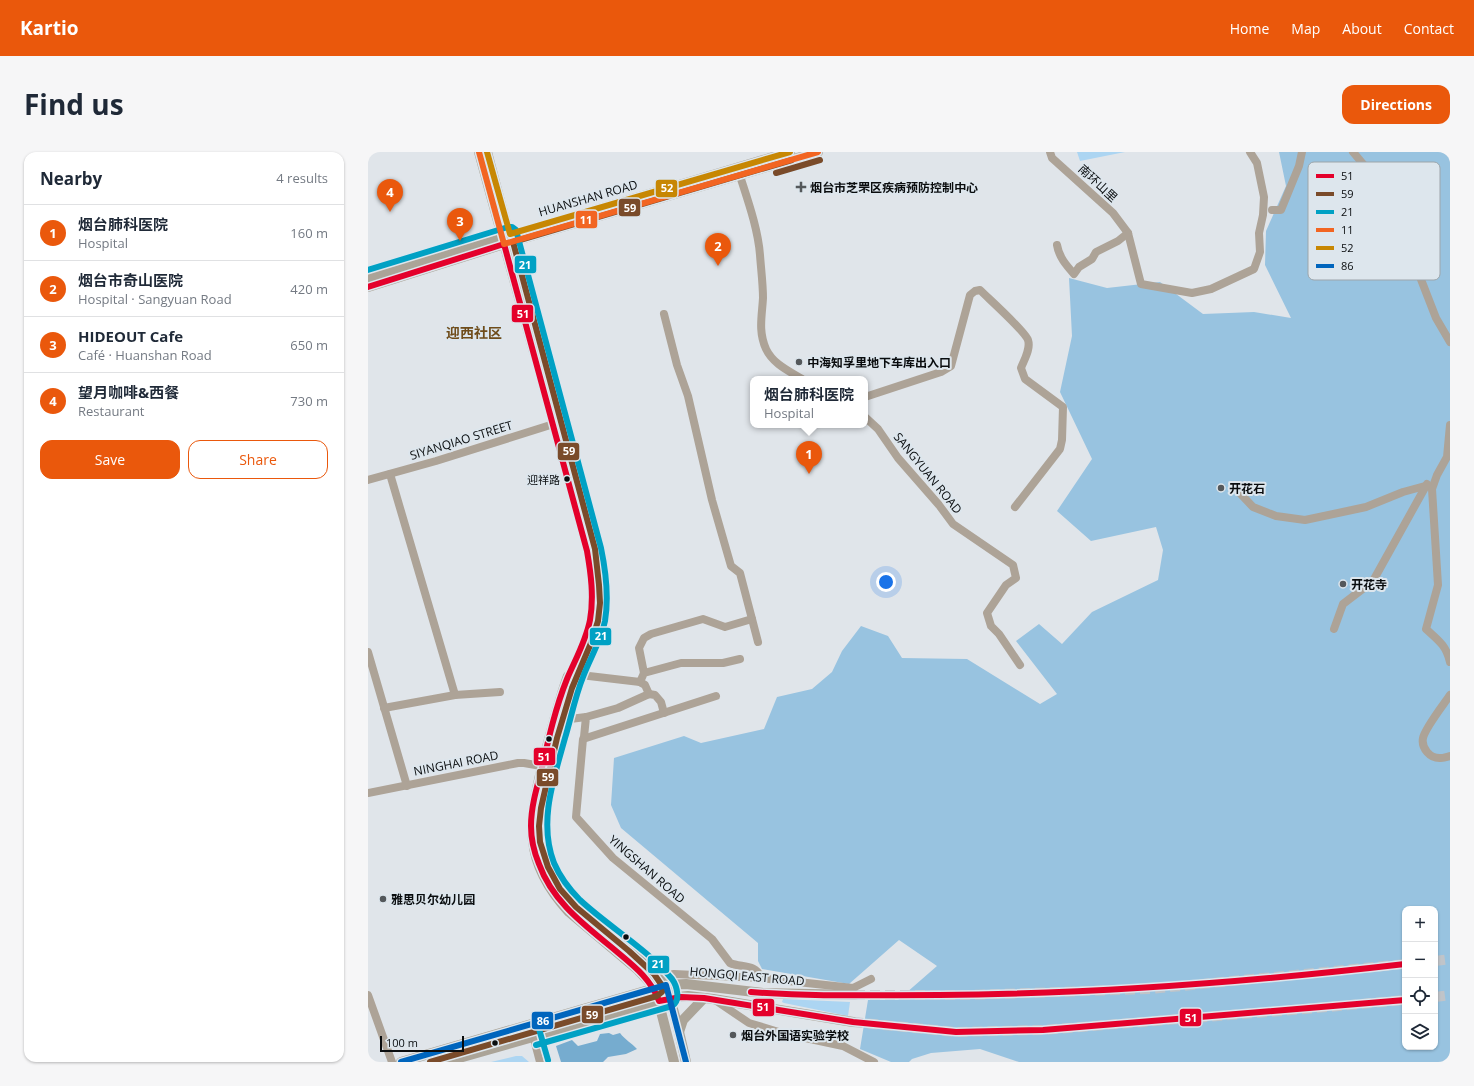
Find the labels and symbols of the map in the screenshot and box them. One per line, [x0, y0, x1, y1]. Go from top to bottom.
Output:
street label: 南环山里 [1075, 160, 1121, 206]
legend [1308, 162, 1440, 280]
text: 51 [1341, 168, 1354, 183]
street label: HUANSHAN ROAD [536, 176, 640, 220]
pin: 4 [377, 179, 403, 212]
line badge: 52 [655, 179, 678, 198]
place label: 烟台市芝罘区疾病预防控制中心 [810, 179, 978, 196]
text: 52 [661, 180, 673, 195]
marker: 烟台市芝罘区疾病预防控制中心 [795, 181, 807, 193]
text: 59 [1341, 186, 1354, 201]
line badge: 59 [618, 198, 641, 217]
text: 59 [624, 200, 636, 215]
text: 21 [1341, 204, 1354, 219]
pin: 3 [447, 208, 473, 241]
line badge: 11 [575, 210, 598, 229]
text: 11 [580, 212, 592, 227]
text: 11 [1341, 222, 1354, 237]
pin: 2 [705, 233, 731, 266]
text: 52 [1341, 240, 1354, 255]
line badge: 21 [514, 255, 537, 274]
text: 21 [519, 257, 531, 272]
text: 86 [1341, 258, 1354, 273]
line badge: 51 [511, 304, 534, 323]
text: 51 [517, 306, 529, 321]
district label: 迎西社区 [446, 323, 502, 342]
place label: 中海知孚里地下车库出入口 [807, 354, 951, 371]
marker: 中海知孚里地下车库出入口 [794, 357, 804, 367]
street label: SIYANQIAO STREET [408, 416, 515, 464]
street label: SANGYUAN ROAD [890, 429, 966, 517]
pin: 1 [796, 441, 822, 474]
line badge: 59 [557, 442, 580, 461]
text: 59 [563, 443, 575, 458]
place label: 迎祥路 [527, 472, 560, 487]
marker: 迎祥路 [562, 474, 572, 484]
place label: 开花石 [1229, 480, 1265, 497]
marker: 开花石 [1216, 483, 1226, 493]
your location [876, 572, 896, 592]
place label: 开花寺 [1351, 576, 1387, 593]
marker: 开花寺 [1338, 579, 1348, 589]
line badge: 21 [589, 627, 612, 646]
text: 21 [595, 628, 607, 643]
unlabelled marker [544, 734, 554, 744]
street label: NINGHAI ROAD [412, 746, 500, 780]
line badge: 51 [533, 747, 556, 766]
text: 51 [538, 749, 550, 764]
line badge: 59 [536, 768, 559, 787]
text: 59 [542, 769, 554, 784]
street label: YINGSHAN ROAD [605, 831, 689, 907]
place label: 雅思贝尔幼儿园 [391, 891, 475, 908]
marker: 雅思贝尔幼儿园 [378, 894, 388, 904]
unlabelled marker [621, 932, 631, 942]
line badge: 21 [647, 955, 670, 974]
text: 21 [652, 956, 664, 971]
street label: HONGQI EAST ROAD [689, 963, 805, 989]
line badge: 51 [752, 998, 775, 1017]
text: 51 [757, 999, 769, 1014]
line badge: 59 [581, 1005, 604, 1024]
text: 59 [586, 1007, 598, 1022]
line badge: 51 [1179, 1008, 1202, 1027]
text: 51 [1185, 1010, 1197, 1025]
line badge: 86 [531, 1011, 554, 1030]
text: 86 [537, 1013, 549, 1028]
place label: 烟台外国语实验学校 [741, 1027, 849, 1044]
marker: 烟台外国语实验学校 [728, 1030, 738, 1040]
scale bar [380, 1034, 464, 1053]
unlabelled marker [490, 1038, 500, 1048]

